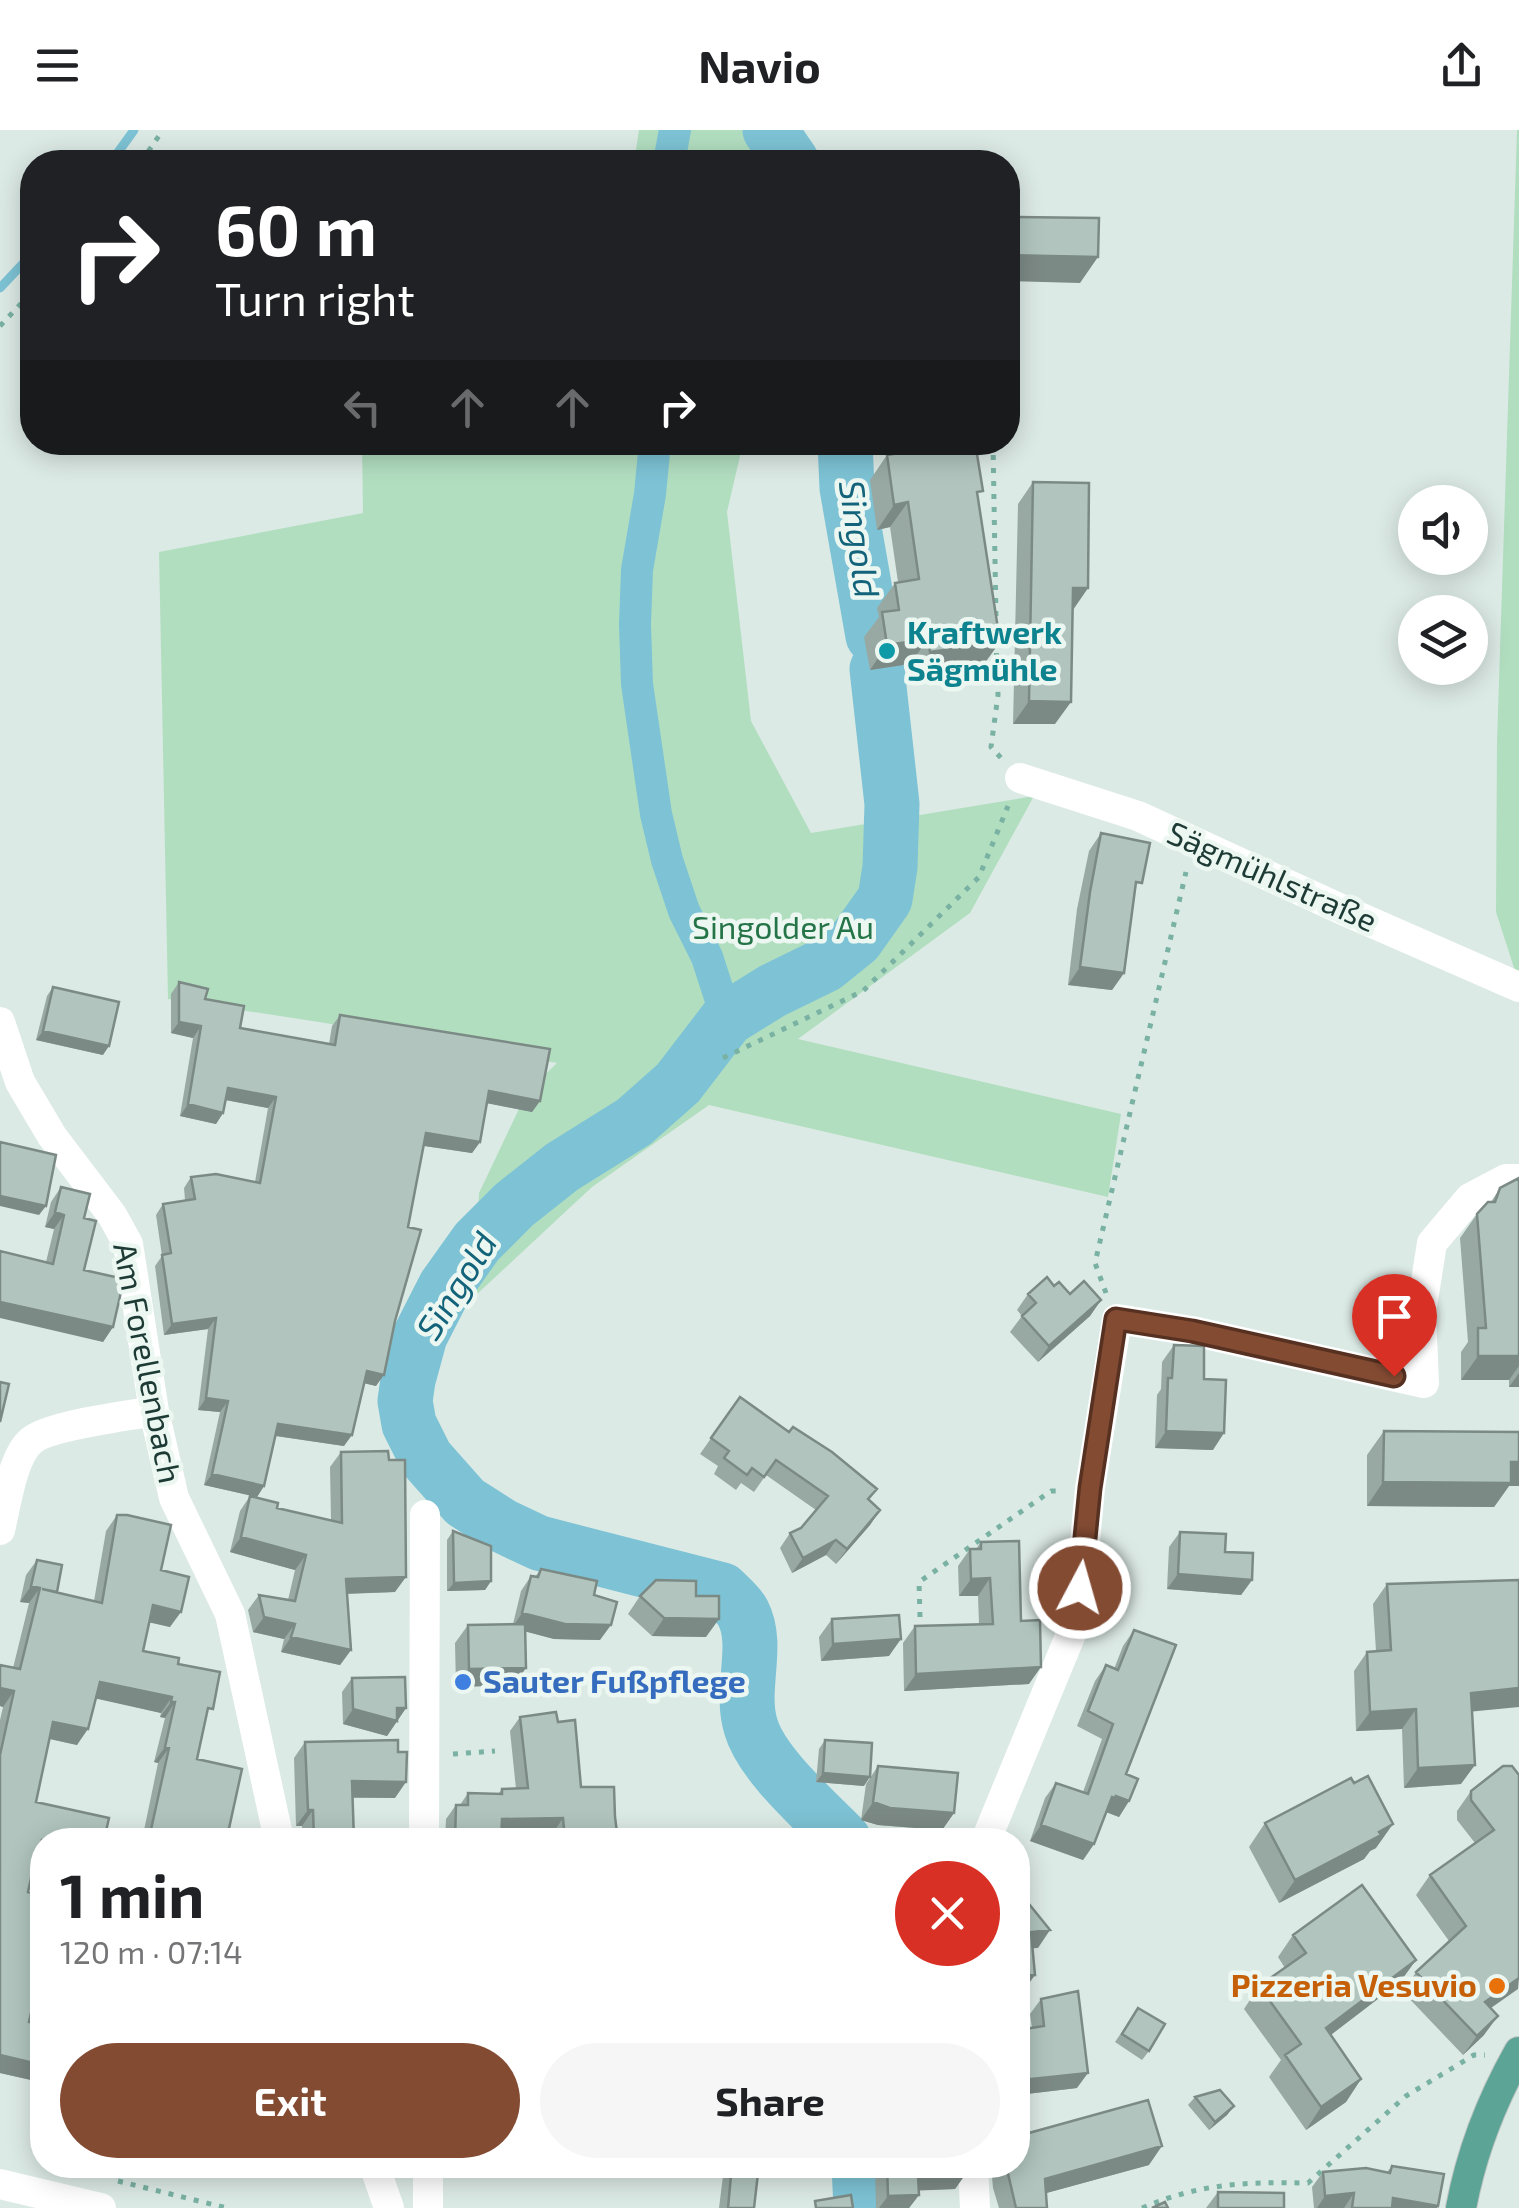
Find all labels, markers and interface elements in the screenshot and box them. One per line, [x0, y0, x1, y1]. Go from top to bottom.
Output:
icon: menu [30, 38, 85, 93]
text: Navio [698, 38, 821, 92]
icon: share [1434, 38, 1489, 93]
text: 60 m [215, 186, 377, 270]
icon: right [50, 190, 180, 320]
text: Turn right [215, 271, 415, 325]
icon: left [335, 380, 390, 435]
icon: ahead [440, 380, 495, 435]
icon: ahead [545, 380, 600, 435]
icon: right [650, 380, 705, 435]
water label: Singold [832, 477, 890, 600]
map controls [1398, 485, 1488, 685]
button: sound [1398, 485, 1488, 575]
button: layers [1398, 595, 1488, 685]
place label: Kraftwerk Sägmühle [907, 612, 1062, 687]
marker: Kraftwerk Sägmühle [876, 640, 898, 662]
street label: Sägmühlstraße [1162, 812, 1383, 938]
park label: Singolder Au [692, 907, 874, 945]
water label: Singold [406, 1224, 505, 1346]
street label: Am Forellenbach [107, 1239, 191, 1486]
pin [1352, 1274, 1437, 1377]
icon: arrive [1367, 1289, 1422, 1344]
position arrow [1028, 1536, 1132, 1640]
place label: Sauter Fußpflege [483, 1661, 746, 1699]
marker: Sauter Fußpflege [452, 1671, 474, 1693]
text: 1 min [60, 1858, 204, 1930]
button: close [895, 1861, 1000, 1966]
text: 120 m · 07:14 [60, 1932, 243, 1970]
place label: Pizzeria Vesuvio [1231, 1965, 1477, 2003]
marker: Pizzeria Vesuvio [1486, 1975, 1508, 1997]
button: Exit [60, 2043, 520, 2158]
button: Share [540, 2043, 1000, 2158]

